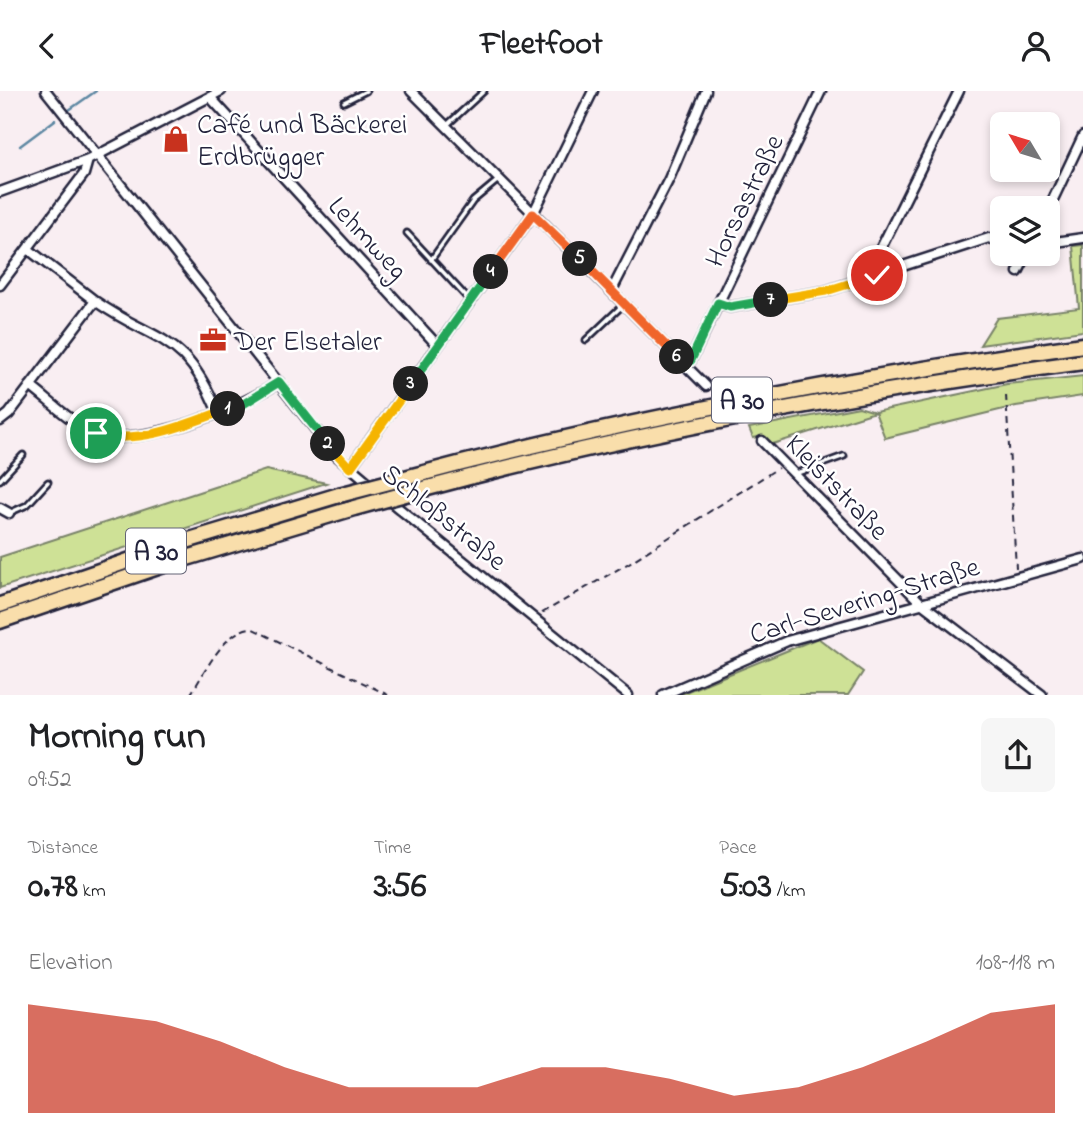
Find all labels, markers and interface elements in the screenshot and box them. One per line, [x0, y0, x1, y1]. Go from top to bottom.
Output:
text: Fleetfoot [480, 22, 603, 69]
icon: back [28, 27, 66, 65]
icon: person [1017, 27, 1055, 65]
place label: Café und Bäckerei Erdbrügger [197, 106, 407, 179]
north arrow [990, 112, 1060, 182]
map controls [990, 112, 1060, 266]
shop icon: Café und Bäckerei Erdbrügger [161, 124, 191, 154]
street label: Horsastraße [696, 128, 796, 275]
street label: Lehmweg [317, 188, 416, 290]
button: layers [990, 196, 1060, 266]
pin: 5 [562, 241, 598, 277]
text: 5 [574, 245, 585, 272]
pin [847, 245, 907, 305]
pin: 4 [474, 255, 508, 289]
icon: check [858, 256, 896, 294]
text: 4 [487, 258, 494, 285]
pin: 7 [754, 283, 788, 318]
text: 7 [767, 286, 774, 313]
place label: Der Elsetaler [233, 323, 382, 364]
office icon: Der Elsetaler [198, 325, 228, 355]
pin: 6 [660, 339, 694, 375]
text: 6 [672, 343, 681, 370]
pin: 3 [394, 367, 428, 401]
text: 3 [407, 370, 414, 397]
road number: A 30 [712, 377, 772, 423]
pin: 1 [210, 391, 246, 427]
text: 1 [224, 395, 231, 422]
pin [66, 403, 126, 463]
icon: arrive [77, 414, 115, 452]
street label: Kleiststraße [774, 426, 897, 551]
pin: 2 [310, 427, 346, 461]
text: 2 [323, 430, 332, 457]
street label: Schloßstraße [371, 455, 515, 583]
road number: A 30 [126, 528, 186, 573]
street label: Carl-Severing-Straße [745, 548, 985, 657]
text: Morning run [28, 710, 206, 766]
button: share [981, 718, 1055, 792]
text: 09:52 [28, 764, 71, 797]
text: Distance [28, 835, 98, 862]
text: Time [374, 835, 411, 862]
text: Pace [719, 835, 756, 862]
text: 0.78 [28, 862, 78, 913]
text: 3:56 [374, 862, 427, 913]
text: 5:03 [719, 862, 772, 913]
text: km [78, 878, 106, 905]
text: /km [772, 878, 806, 905]
text: Elevation [28, 947, 113, 980]
text: 108–118 m [976, 947, 1055, 980]

